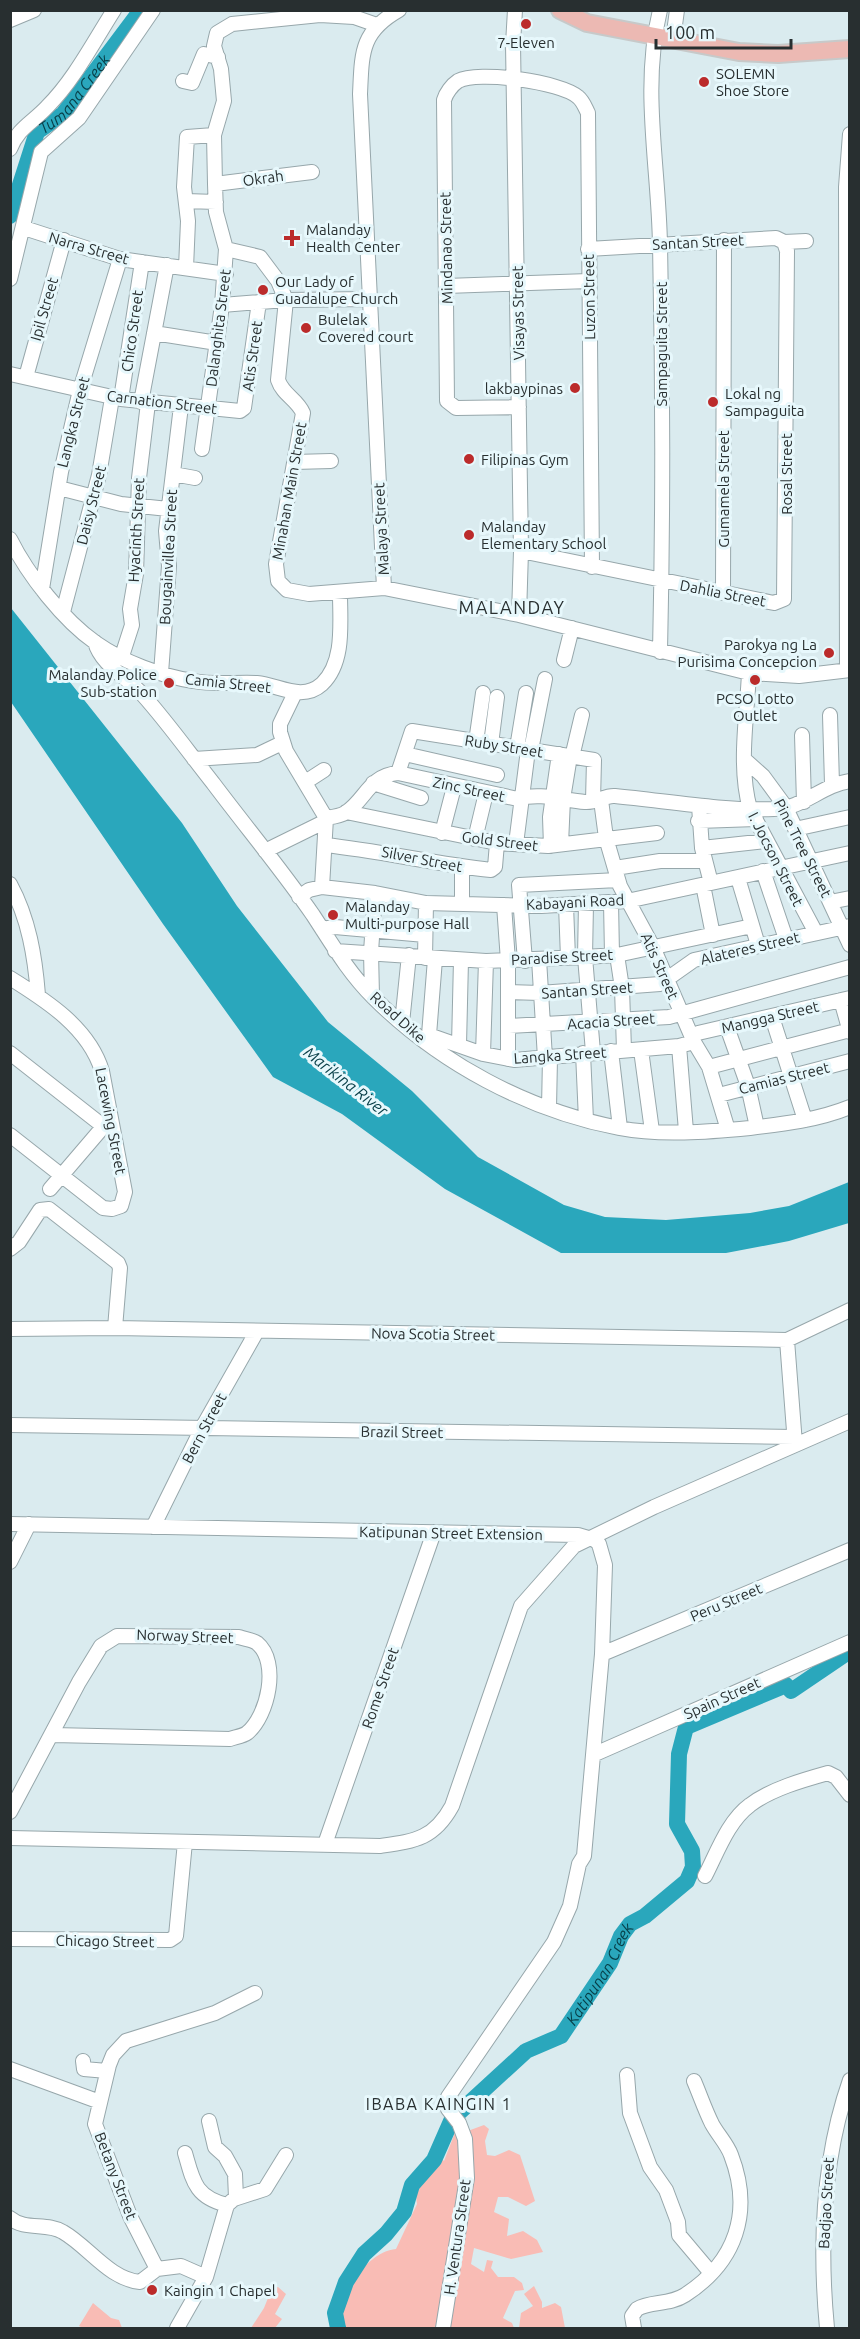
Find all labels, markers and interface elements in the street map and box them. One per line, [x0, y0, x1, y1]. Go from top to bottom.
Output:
scale bar [656, 12, 791, 50]
marker: 7-Eleven [519, 17, 533, 31]
text: 100 m [665, 22, 715, 42]
place label: 7-Eleven [497, 34, 555, 51]
water label: Tumana Creek [35, 50, 114, 137]
place label: SOLEMN Shoe Store [716, 65, 789, 99]
marker: SOLEMN Shoe Store [697, 75, 711, 89]
street label: Okrah [241, 167, 285, 189]
street label: Mindanao Street [437, 192, 455, 304]
place label: Malanday Health Center [306, 221, 400, 255]
street label: Narra Street [47, 228, 131, 268]
marker: Malanday Health Center [283, 229, 301, 247]
street label: Santan Street [652, 231, 744, 253]
street label: Luzon Street [580, 254, 598, 340]
street label: Visayas Street [509, 265, 527, 360]
street label: Dalanghita Street [202, 268, 234, 388]
place label: Our Lady of Guadalupe Church [275, 273, 398, 307]
street label: Ipil Street [27, 275, 61, 343]
street label: Sampaguita Street [653, 282, 670, 406]
marker: Our Lady of Guadalupe Church [256, 283, 270, 297]
street label: Chico Street [118, 289, 146, 373]
place label: Bulelak Covered court [318, 311, 414, 345]
street label: Atis Street [239, 320, 265, 392]
marker: Bulelak Covered court [299, 321, 313, 335]
street label: Langka Street [53, 375, 93, 469]
place label: lakbaypinas [485, 380, 563, 397]
marker: lakbaypinas [568, 381, 582, 395]
place label: Lokal ng Sampaguita [725, 385, 804, 419]
street label: Carnation Street [106, 387, 218, 417]
marker: Lokal ng Sampaguita [706, 395, 720, 409]
street label: Minahan Main Street [269, 421, 309, 561]
street label: Gumamela Street [715, 430, 732, 548]
street label: Rosal Street [778, 433, 795, 515]
place label: Filipinas Gym [481, 451, 569, 468]
marker: Filipinas Gym [462, 452, 476, 466]
street label: Daisy Street [73, 464, 109, 546]
street label: Hyacinth Street [125, 477, 147, 583]
street label: Malaya Street [370, 482, 392, 576]
street label: Bougainvillea Street [156, 489, 180, 625]
place label: Malanday Elementary School [481, 518, 607, 552]
marker: Malanday Elementary School [462, 528, 476, 542]
street label: Dahlia Street [678, 576, 768, 610]
district label: MALANDAY [459, 597, 565, 617]
place label: Parokya ng La Purisima Concepcion [677, 636, 817, 670]
marker: Parokya ng La Purisima Concepcion [822, 646, 836, 660]
place label: Malanday Police Sub-station [49, 666, 157, 700]
street label: Camia Street [184, 670, 272, 696]
marker: PCSO Lotto Outlet [748, 673, 762, 687]
marker: Malanday Police Sub-station [162, 676, 176, 690]
place label: PCSO Lotto Outlet [716, 690, 794, 724]
street label: Ruby Street [464, 731, 545, 761]
street label: Zinc Street [431, 773, 507, 805]
street label: Pine Tree Street [771, 796, 835, 900]
street label: I. Jocson Street [745, 809, 807, 909]
street label: Gold Street [461, 828, 539, 854]
street label: Silver Street [380, 843, 464, 875]
street label: Kabayani Road [525, 891, 625, 913]
place label: Malanday Multi-purpose Hall [345, 898, 469, 932]
marker: Malanday Multi-purpose Hall [326, 908, 340, 922]
street label: Alateres Street [699, 928, 801, 968]
street label: Atis Street [638, 930, 682, 1002]
street label: Paradise Street [510, 946, 614, 968]
street label: Santan Street [541, 978, 633, 1002]
street label: Road Dike [367, 988, 429, 1046]
street label: Mangga Street [720, 997, 821, 1036]
street label: Acacia Street [566, 1009, 656, 1033]
water label: Marikina River [301, 1043, 392, 1120]
street label: Langka Street [513, 1043, 607, 1067]
street label: Camias Street [737, 1058, 831, 1098]
street label: Lacewing Street [92, 1066, 130, 1176]
street label: Nova Scotia Street [371, 1324, 495, 1344]
street label: Bern Street [178, 1390, 230, 1466]
street label: Brazil Street [361, 1423, 444, 1441]
street label: Katipunan Street Extension [359, 1523, 543, 1543]
street label: Peru Street [687, 1579, 765, 1625]
street label: Norway Street [136, 1626, 234, 1646]
street label: Rome Street [358, 1645, 402, 1731]
street label: Spain Street [681, 1674, 763, 1722]
water label: Katipunan Creek [562, 1918, 637, 2028]
street label: Chicago Street [55, 1932, 155, 1950]
district label: IBABA KAINGIN 1 [366, 2095, 512, 2113]
street label: Betany Street [92, 2130, 141, 2222]
street label: Badjao Street [815, 2157, 837, 2249]
street label: H. Ventura Street [440, 2178, 474, 2296]
place label: Kaingin 1 Chapel [164, 2282, 276, 2299]
marker: Kaingin 1 Chapel [145, 2283, 159, 2297]

